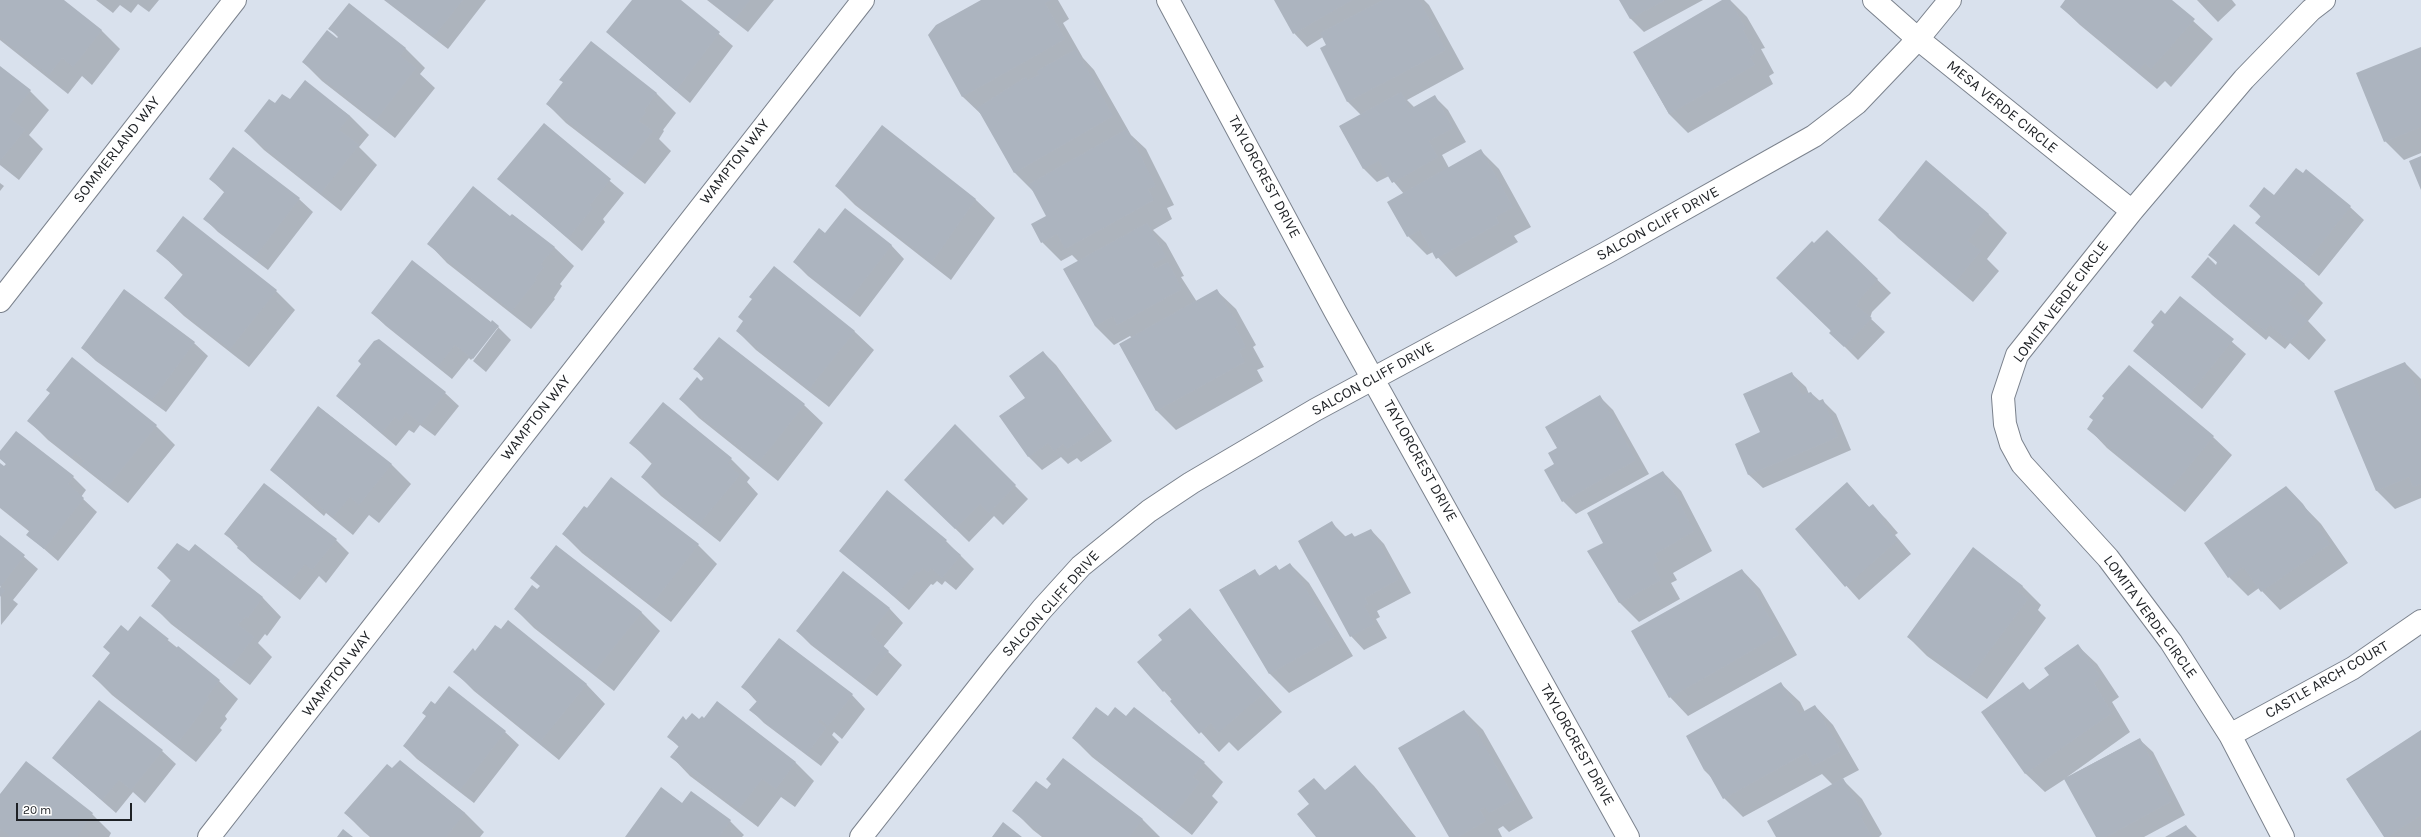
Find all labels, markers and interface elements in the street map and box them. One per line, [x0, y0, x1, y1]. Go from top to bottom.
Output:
street label: MESA VERDE CIRCLE [1943, 57, 2061, 157]
street label: SOMMERLAND WAY [70, 93, 164, 207]
street label: TAYLORCREST DRIVE [1224, 113, 1304, 241]
street label: WAMPTON WAY [696, 116, 774, 208]
street label: SALCON CLIFF DRIVE [1594, 183, 1722, 265]
street label: LOMITA VERDE CIRCLE [2009, 238, 2113, 366]
street label: SALCON CLIFF DRIVE [1309, 338, 1437, 420]
street label: WAMPTON WAY [497, 372, 575, 464]
street label: TAYLORCREST DRIVE [1379, 397, 1461, 525]
street label: SALCON CLIFF DRIVE [998, 547, 1104, 661]
street label: LOMITA VERDE CIRCLE [2099, 552, 2201, 682]
street label: WAMPTON WAY [298, 628, 376, 720]
street label: CASTLE ARCH COURT [2262, 637, 2392, 723]
street label: TAYLORCREST DRIVE [1536, 681, 1618, 809]
scale bar [18, 795, 134, 821]
text: 20 m [23, 803, 51, 817]

